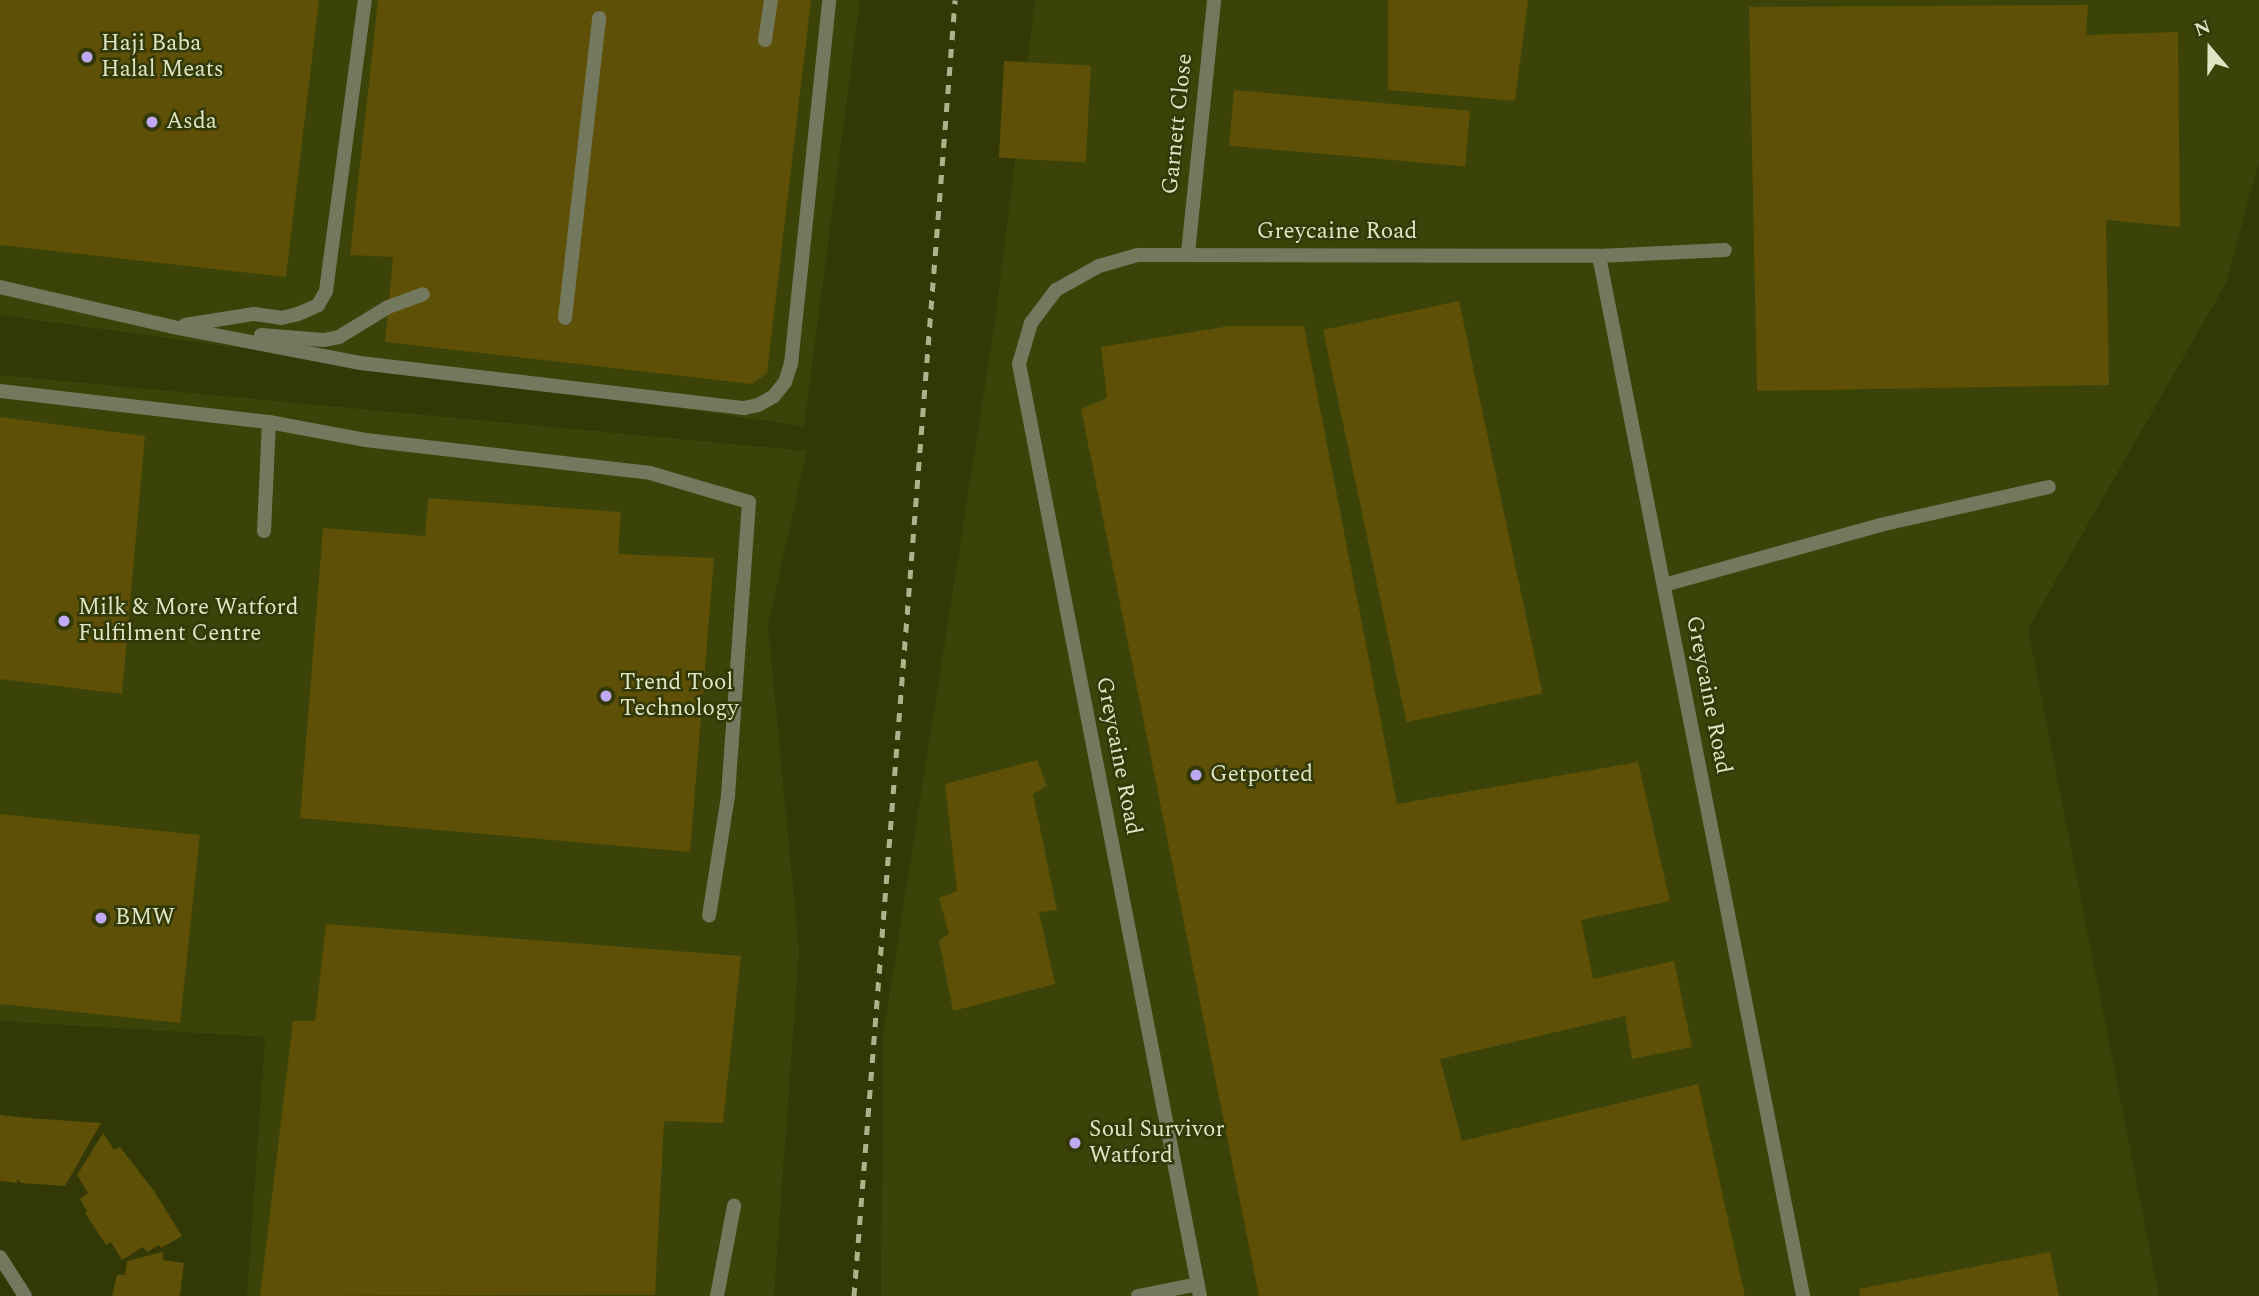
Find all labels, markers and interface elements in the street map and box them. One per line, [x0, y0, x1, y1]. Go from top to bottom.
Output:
text: N [2190, 13, 2215, 45]
north arrow [2175, 14, 2245, 84]
place label: Haji Baba Halal Meats [101, 30, 224, 84]
marker: Haji Baba Halal Meats [79, 49, 95, 65]
street label: Garnett Close [1157, 52, 1199, 196]
place label: Asda [166, 108, 217, 136]
marker: Asda [144, 114, 160, 130]
street label: Greycaine Road [1257, 218, 1417, 246]
place label: Milk & More Watford Fulfilment Centre [78, 594, 299, 648]
marker: Milk & More Watford Fulfilment Centre [56, 613, 72, 629]
street label: Greycaine Road [1679, 614, 1737, 776]
place label: Trend Tool Technology [620, 669, 738, 723]
street label: Greycaine Road [1089, 675, 1147, 837]
marker: Trend Tool Technology [598, 688, 614, 704]
place label: Getpotted [1210, 761, 1313, 789]
marker: Getpotted [1188, 767, 1204, 783]
place label: BMW [115, 904, 175, 932]
marker: BMW [93, 910, 109, 926]
place label: Soul Survivor Watford [1089, 1116, 1225, 1170]
marker: Soul Survivor Watford [1067, 1135, 1083, 1151]

